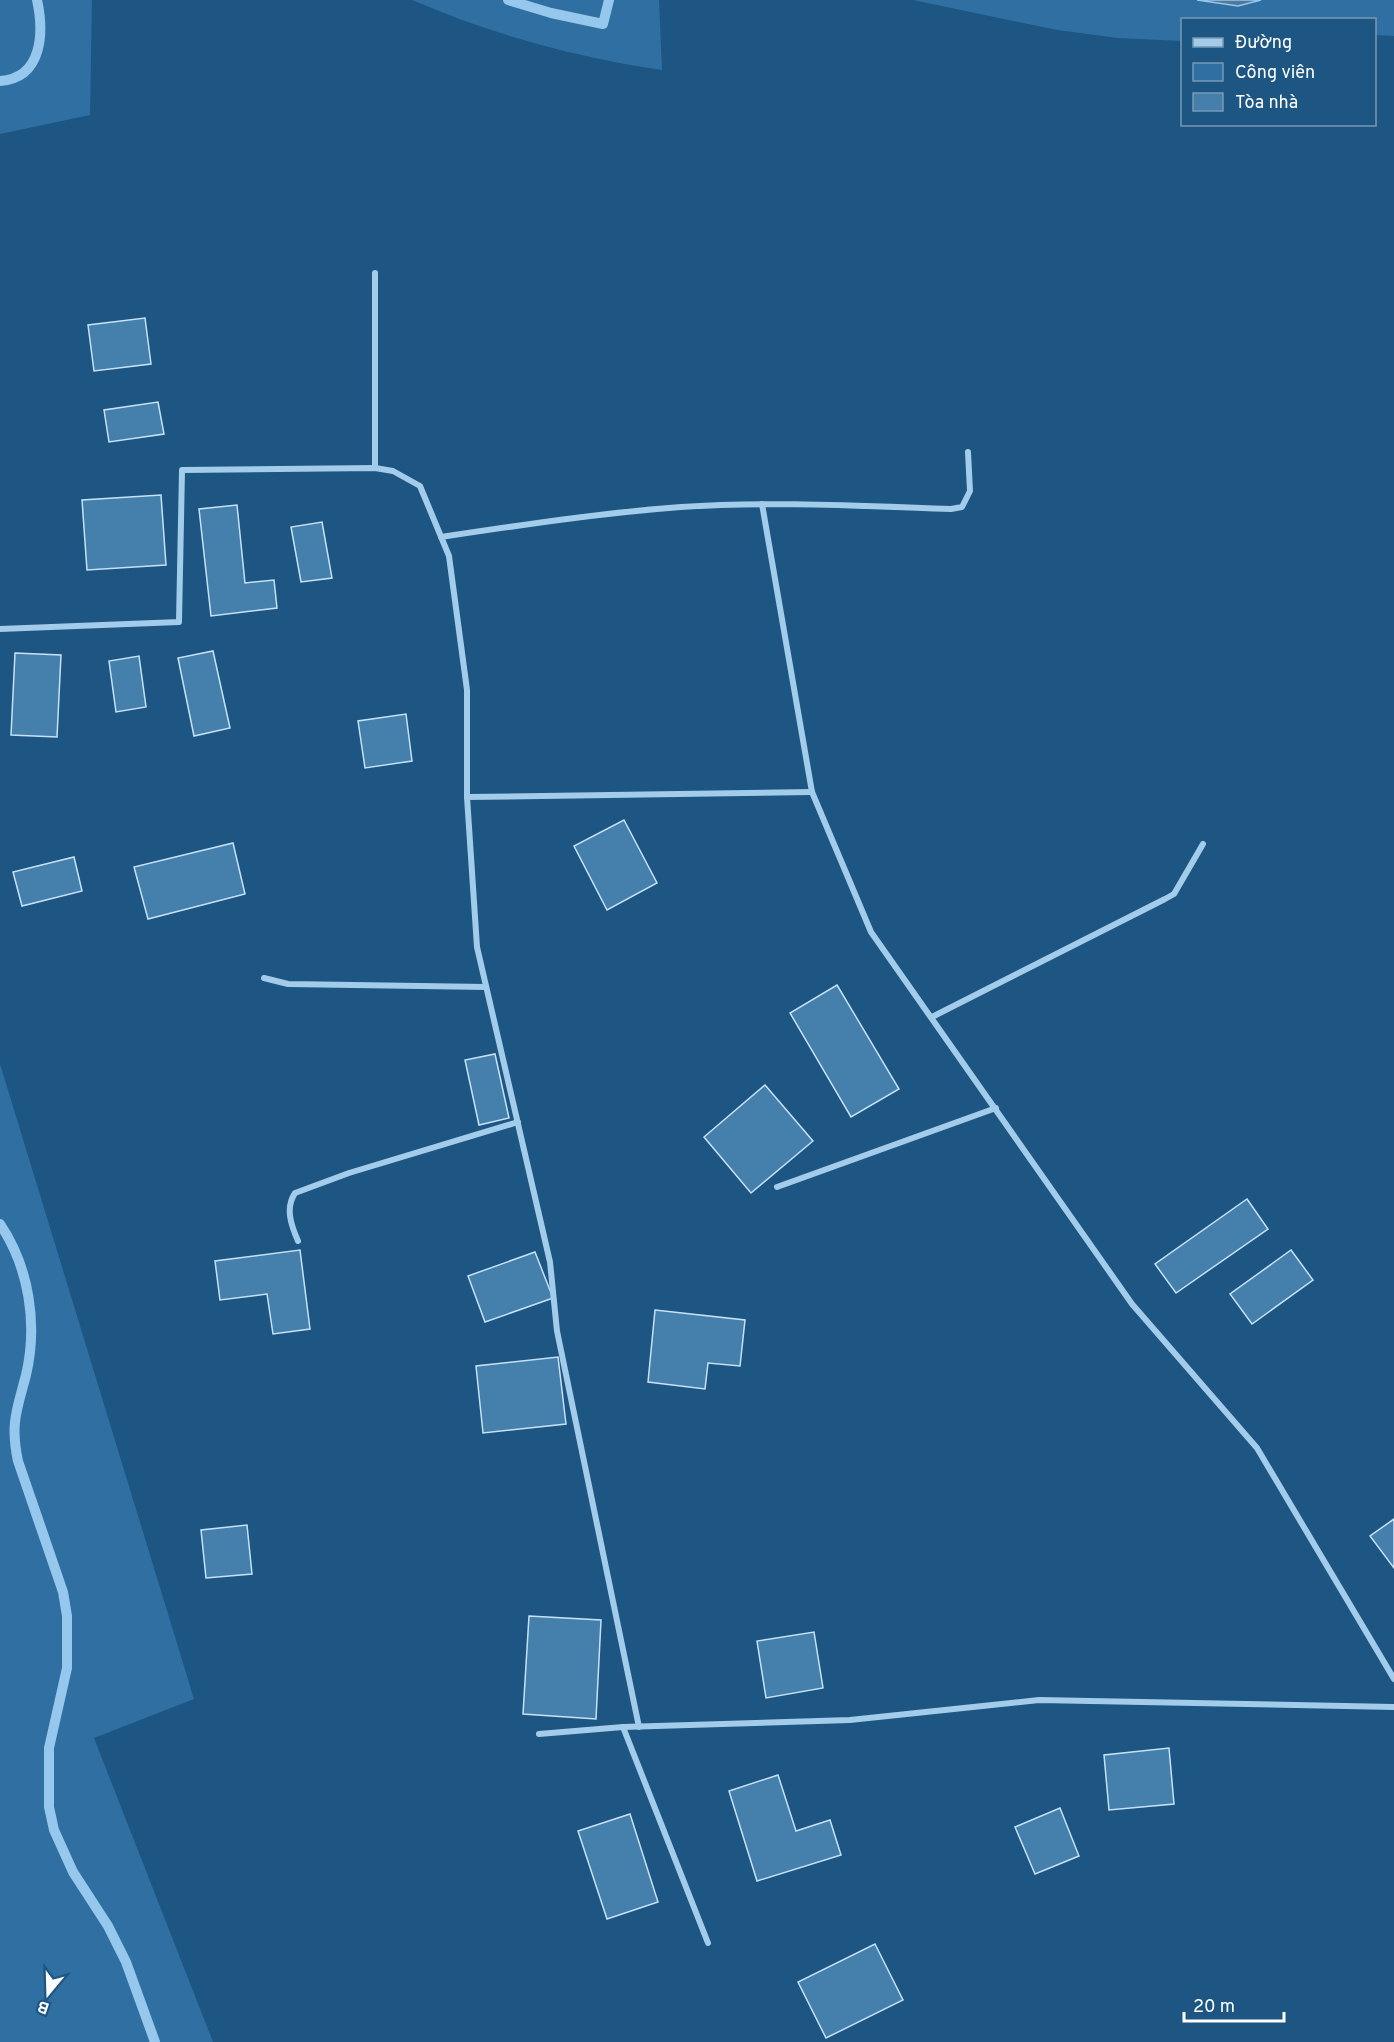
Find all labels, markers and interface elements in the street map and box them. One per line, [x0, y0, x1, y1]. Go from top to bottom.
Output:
legend [1181, 18, 1376, 126]
text: Đường [1235, 32, 1292, 55]
text: Công viên [1235, 62, 1315, 85]
text: Tòa nhà [1235, 92, 1298, 115]
north arrow [18, 1964, 78, 2024]
scale bar [1184, 1985, 1284, 2023]
text: B [35, 1995, 52, 2018]
text: 20 m [1193, 1996, 1235, 2019]

